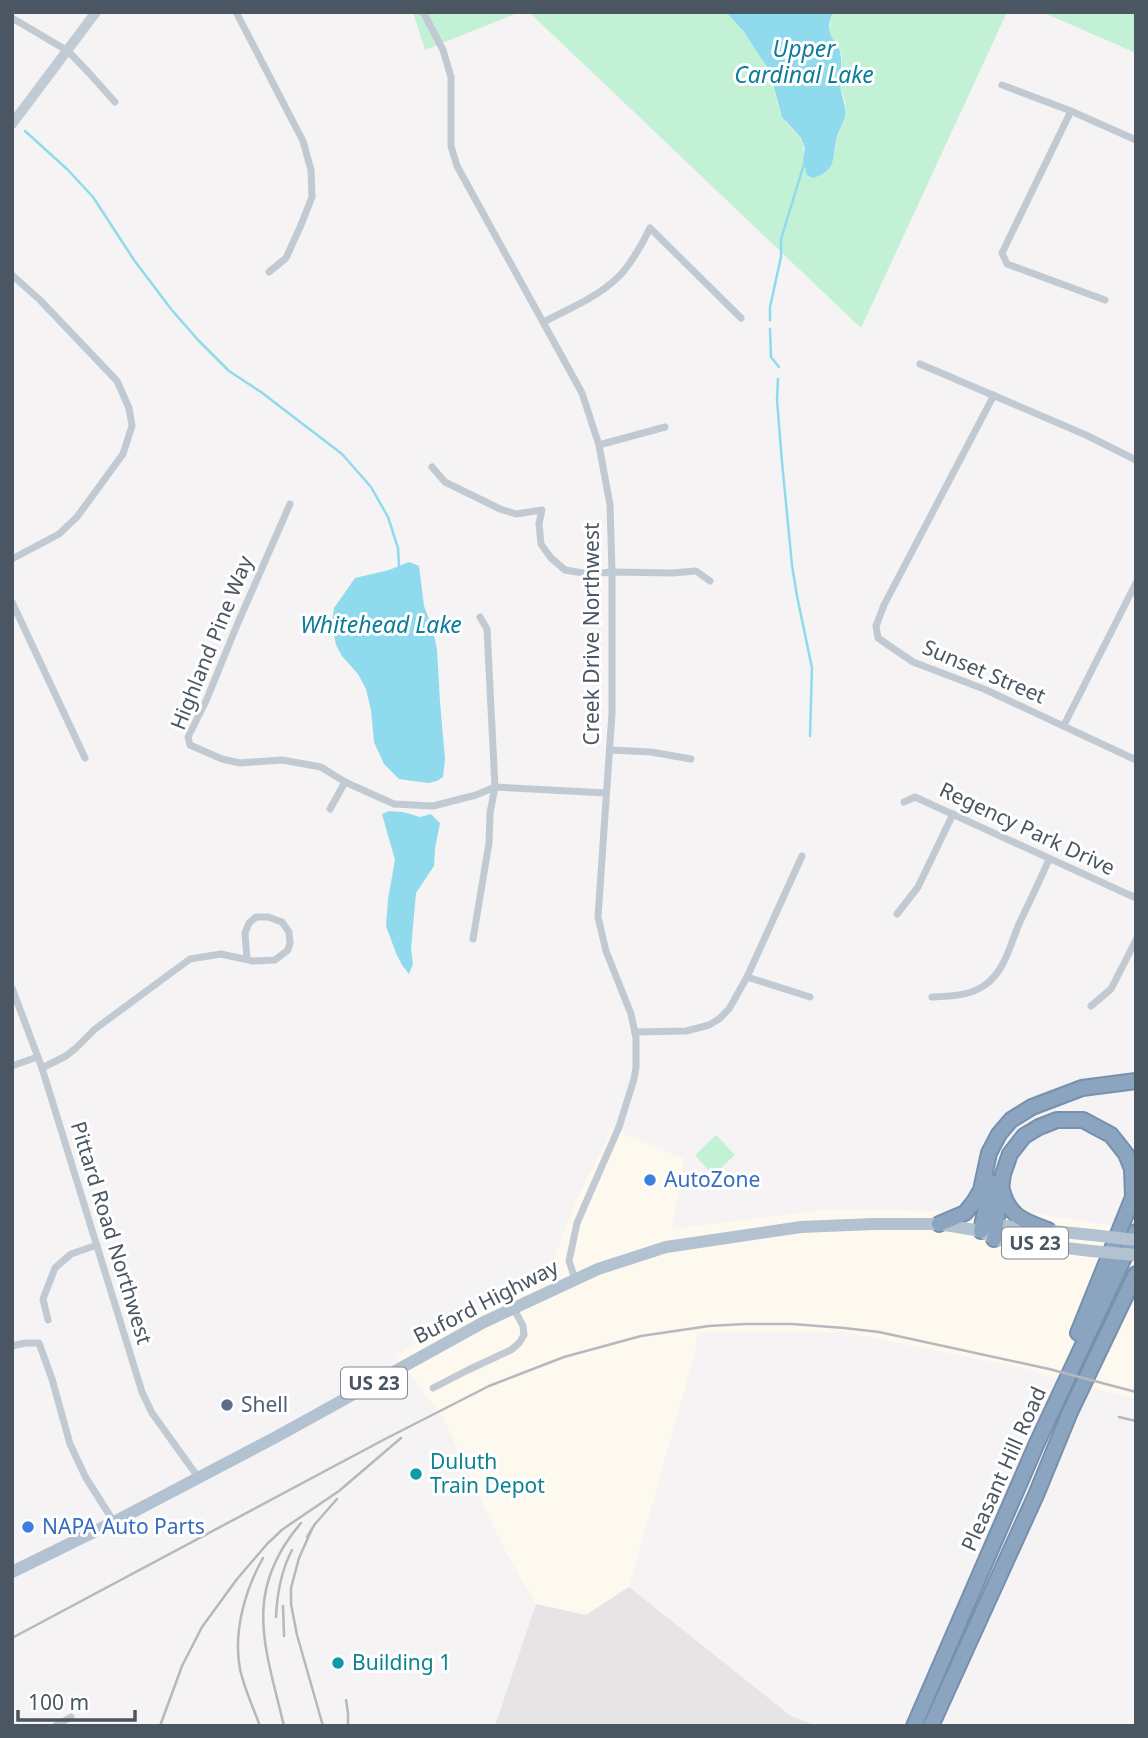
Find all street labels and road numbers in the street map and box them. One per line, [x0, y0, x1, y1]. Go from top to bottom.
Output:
street label: Creek Drive Northwest [577, 522, 605, 746]
street label: Highland Pine Way [163, 551, 259, 734]
street label: Sunset Street [919, 633, 1051, 710]
street label: Regency Park Drive [935, 775, 1120, 881]
street label: Pittard Road Northwest [65, 1118, 159, 1348]
road number: US 23 [1002, 1228, 1068, 1259]
street label: Buford Highway [408, 1252, 563, 1350]
road number: US 23 [341, 1368, 407, 1399]
street label: Pleasant Hill Road [954, 1382, 1052, 1555]

